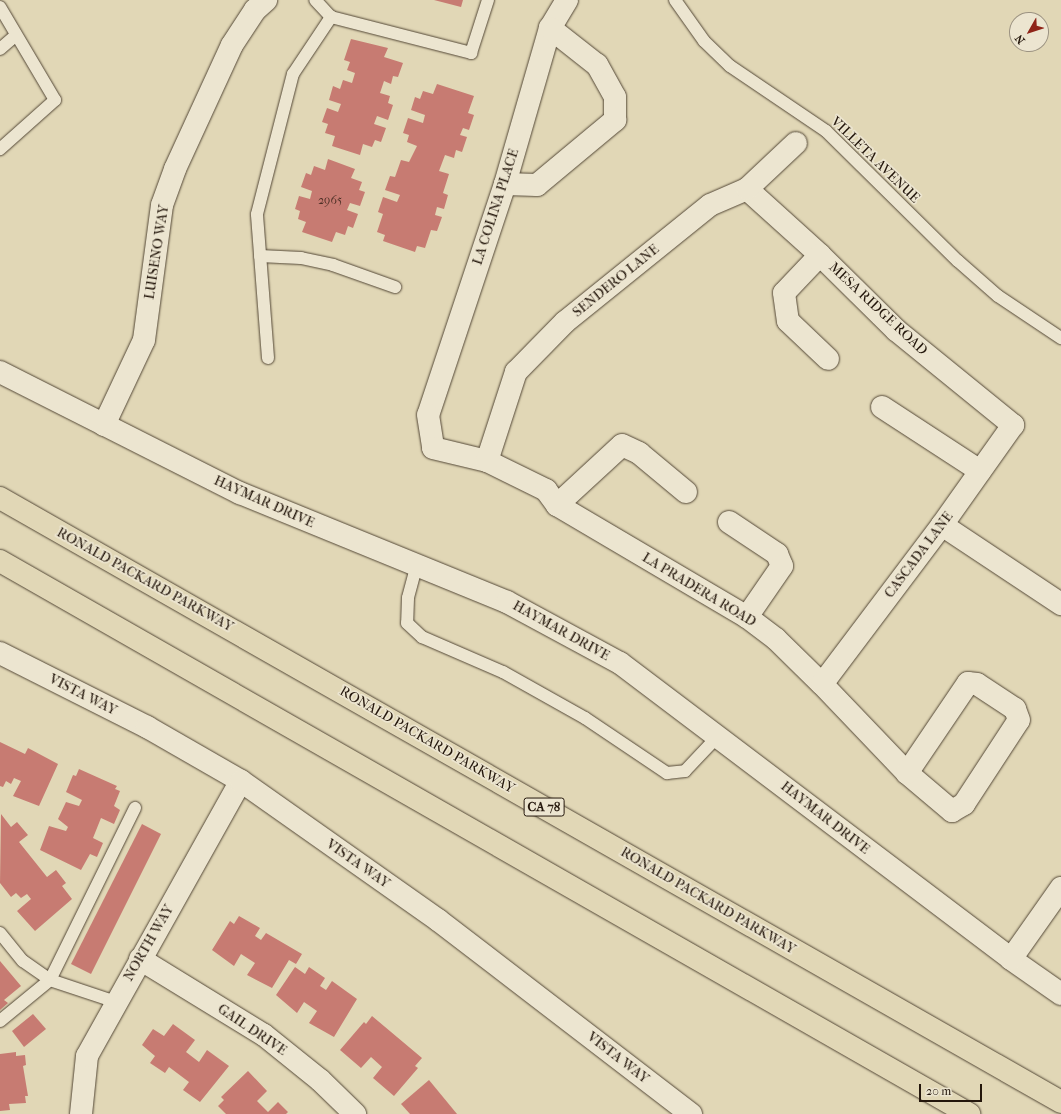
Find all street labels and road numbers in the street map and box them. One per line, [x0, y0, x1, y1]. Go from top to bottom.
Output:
street label: VILLETA AVENUE [827, 113, 923, 207]
street label: LA COLINA PLACE [469, 147, 523, 267]
street label: LUISENO WAY [141, 203, 173, 301]
street label: SENDERO LANE [569, 241, 663, 321]
street label: MESA RIDGE ROAD [825, 259, 931, 359]
street label: HAYMAR DRIVE [211, 472, 317, 532]
street label: CASCADA LANE [881, 509, 957, 601]
street label: RONALD PACKARD PARKWAY [54, 524, 236, 636]
street label: LA PRADERA ROAD [639, 549, 759, 631]
street label: HAYMAR DRIVE [510, 597, 612, 665]
street label: VISTA WAY [46, 671, 120, 719]
street label: RONALD PACKARD PARKWAY [336, 683, 518, 797]
street label: HAYMAR DRIVE [777, 778, 873, 858]
road number: CA 78 [523, 796, 565, 818]
street label: VISTA WAY [323, 836, 393, 892]
street label: RONALD PACKARD PARKWAY [617, 844, 799, 958]
street label: NORTH WAY [120, 902, 178, 984]
street label: GAIL DRIVE [214, 1001, 290, 1059]
street label: VISTA WAY [584, 1029, 652, 1087]

